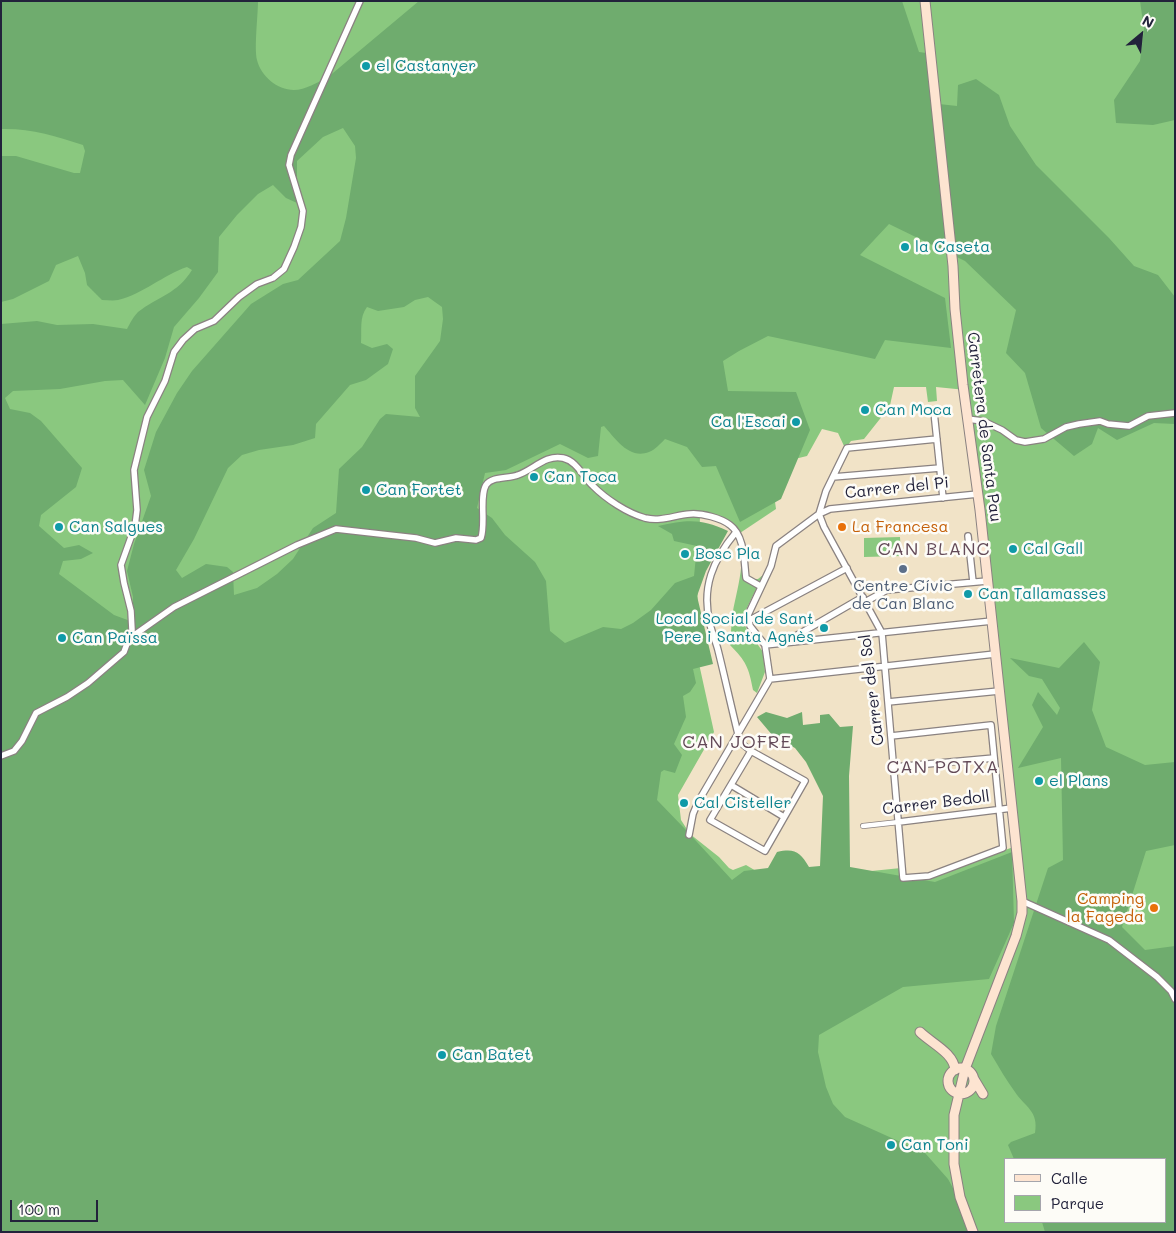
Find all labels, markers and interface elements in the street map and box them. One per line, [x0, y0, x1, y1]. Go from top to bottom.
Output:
north arrow [1116, 10, 1166, 60]
text: N [1139, 10, 1157, 32]
place label: el Castanyer [376, 56, 476, 76]
marker: el Castanyer [360, 60, 372, 72]
place label: la Caseta [915, 237, 990, 257]
marker: la Caseta [899, 241, 911, 253]
street label: Carretera de Santa Pau [963, 331, 1005, 523]
place label: Can Moca [875, 400, 952, 420]
marker: Can Moca [859, 404, 871, 416]
place label: Ca l'Escai [711, 412, 786, 432]
marker: Ca l'Escai [790, 416, 802, 428]
place label: Can Toca [544, 467, 617, 487]
marker: Can Toca [528, 471, 540, 483]
street label: Carrer del Pi [844, 473, 950, 503]
place label: Can Fortet [376, 480, 462, 500]
marker: Can Fortet [360, 484, 372, 496]
place label: Can Salgues [69, 517, 163, 537]
place label: La Francesa [852, 517, 948, 537]
marker: Can Salgues [53, 521, 65, 533]
marker: La Francesa [836, 521, 848, 533]
district label: CAN BLANC [877, 538, 991, 560]
place label: Cal Gall [1023, 539, 1083, 559]
marker: Cal Gall [1007, 543, 1019, 555]
place label: Bosc Pla [695, 544, 760, 564]
marker: Bosc Pla [679, 548, 691, 560]
marker: Centre Cívic de Can Blanc [897, 563, 909, 575]
place label: Centre Cívic de Can Blanc [852, 576, 954, 614]
place label: Can Tallamasses [978, 584, 1106, 604]
marker: Can Tallamasses [962, 588, 974, 600]
place label: Local Social de Sant Pere i Santa Agnès [656, 609, 814, 647]
marker: Local Social de Sant Pere i Santa Agnès [818, 622, 830, 634]
place label: Can Païssa [72, 628, 158, 648]
marker: Can Païssa [56, 632, 68, 644]
street label: Carrer del Sol [856, 633, 888, 747]
district label: CAN JOFRE [681, 731, 793, 753]
district label: CAN POTXA [885, 756, 1001, 778]
place label: el Plans [1049, 771, 1108, 791]
marker: el Plans [1033, 775, 1045, 787]
street label: Carrer Bedoll [881, 787, 991, 819]
place label: Cal Cisteller [694, 793, 792, 813]
marker: Cal Cisteller [678, 797, 690, 809]
place label: Camping la Fageda [1067, 889, 1144, 927]
marker: Camping la Fageda [1148, 902, 1160, 914]
place label: Can Batet [452, 1045, 531, 1065]
marker: Can Batet [436, 1049, 448, 1061]
place label: Can Toni [901, 1135, 969, 1155]
marker: Can Toni [885, 1139, 897, 1151]
legend [1004, 1158, 1166, 1223]
text: Calle [1051, 1168, 1088, 1188]
scale bar [12, 1190, 100, 1222]
text: Parque [1051, 1193, 1104, 1213]
text: 100 m [18, 1199, 60, 1219]

